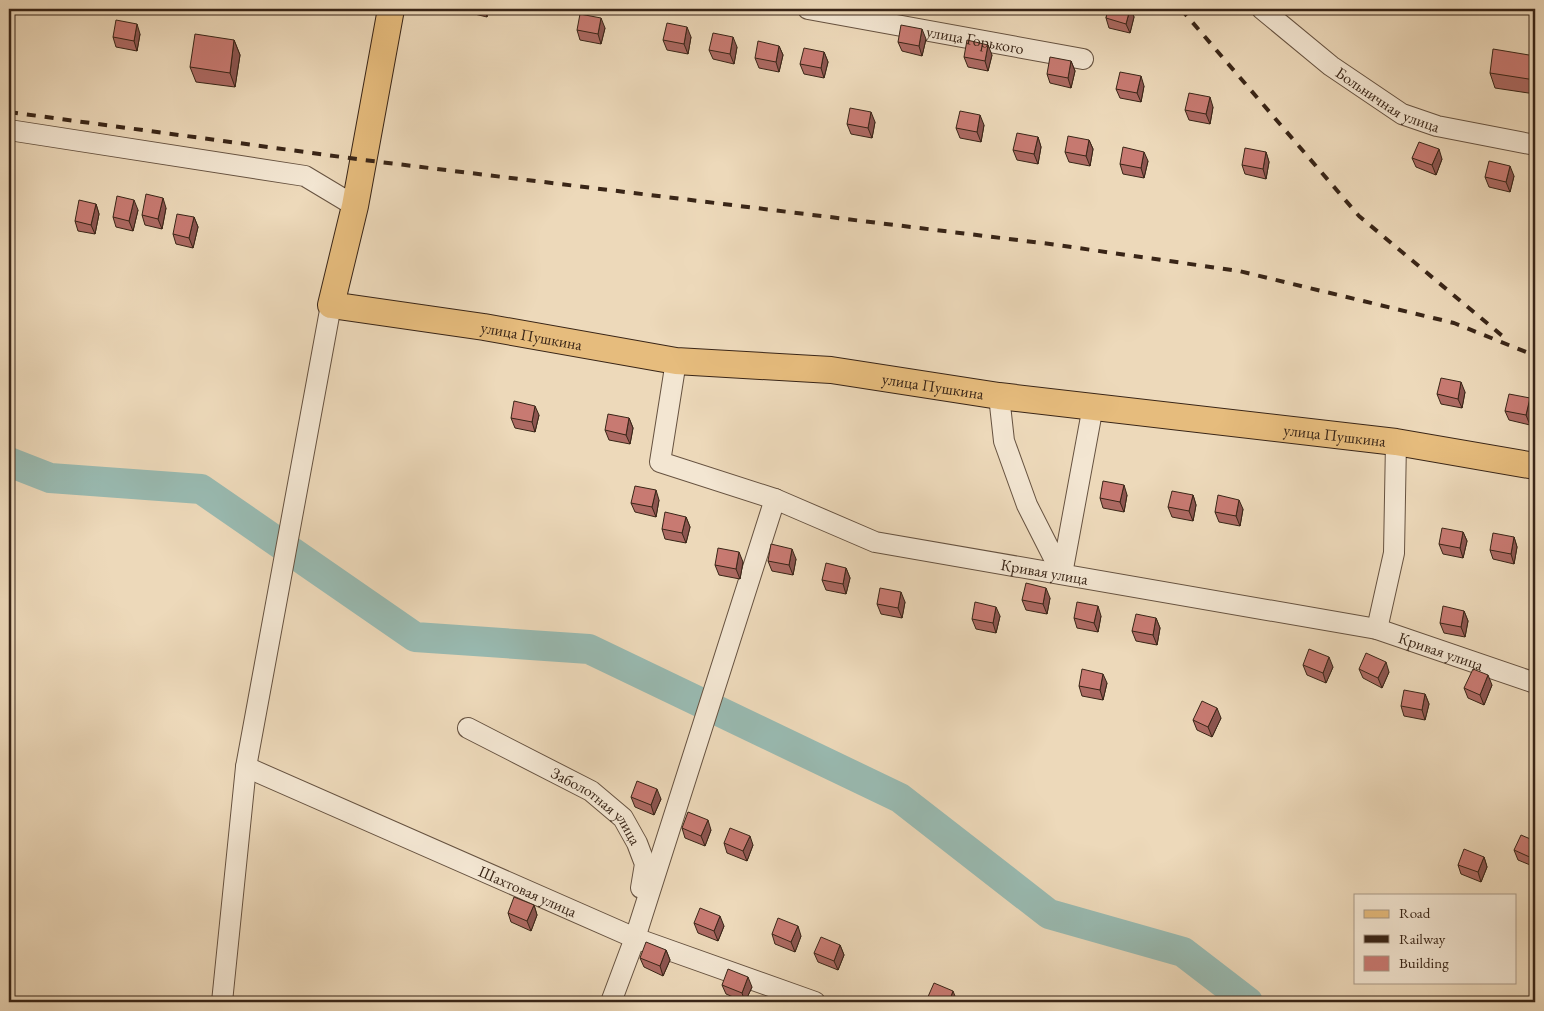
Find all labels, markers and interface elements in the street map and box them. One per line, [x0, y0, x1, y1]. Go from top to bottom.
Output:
street label: улица Горького [925, 21, 1026, 59]
street label: Больничная улица [1331, 62, 1443, 137]
street label: улица Пушкина [479, 317, 585, 355]
street label: улица Пушкина [880, 368, 986, 405]
street label: улица Пушкина [1282, 419, 1388, 452]
street label: Кривая улица [999, 554, 1090, 590]
street label: Кривая улица [1396, 627, 1487, 676]
street label: Заболотная улица [547, 762, 646, 849]
street label: Шахтовая улица [475, 861, 581, 922]
legend [1354, 894, 1516, 984]
text: Road [1399, 903, 1431, 922]
text: Railway [1399, 929, 1446, 948]
text: Building [1399, 953, 1449, 972]

